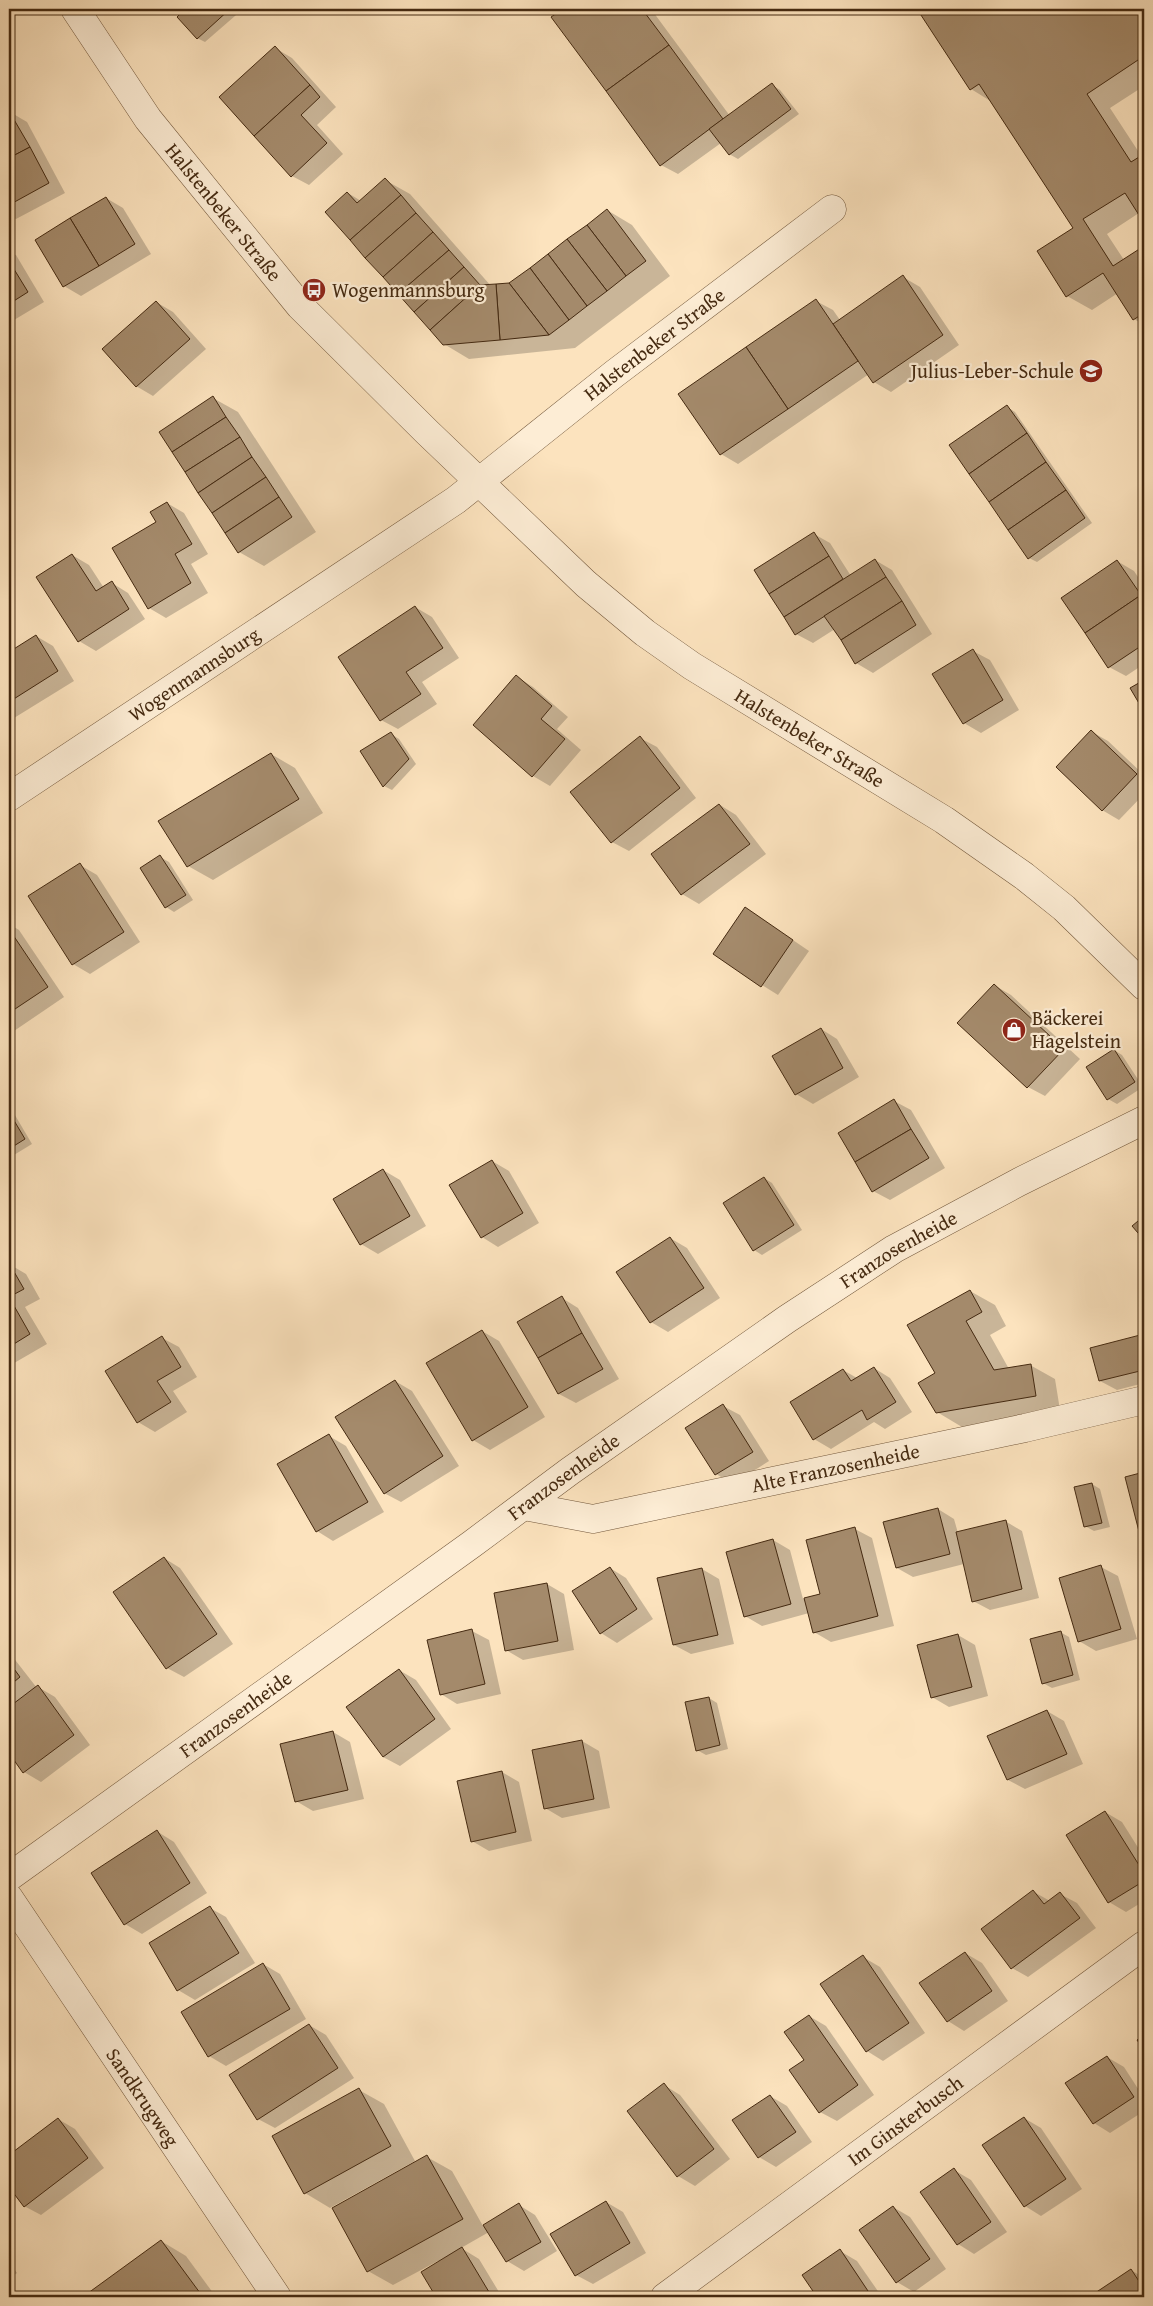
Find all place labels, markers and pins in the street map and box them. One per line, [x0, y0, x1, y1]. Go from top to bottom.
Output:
place label: Wogenmannsburg [332, 275, 485, 304]
bus stop icon: Wogenmannsburg [301, 277, 327, 303]
place label: Julius-Leber-Schule [908, 356, 1074, 385]
school or university icon: Julius-Leber-Schule [1078, 358, 1104, 384]
place label: Bäckerei Hagelstein [1032, 1003, 1121, 1055]
shop icon: Bäckerei Hagelstein [1001, 1017, 1027, 1043]

